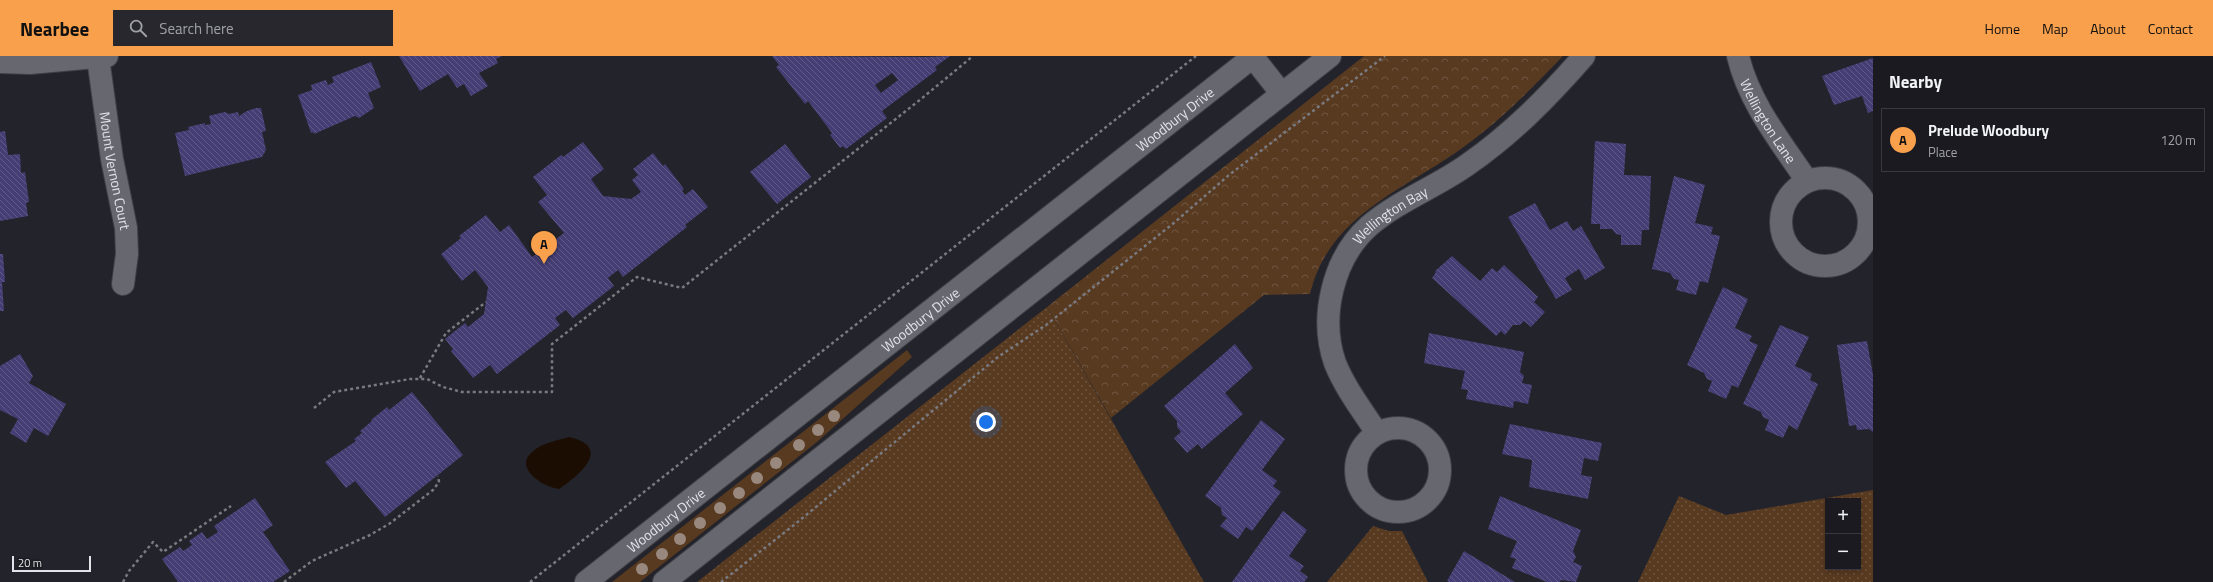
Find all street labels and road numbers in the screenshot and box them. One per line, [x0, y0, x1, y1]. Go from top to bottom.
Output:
street label: Wellington Lane [1736, 75, 1802, 167]
street label: Woodbury Drive [1131, 81, 1218, 156]
street label: Mount Vernon Court [95, 110, 137, 231]
street label: Wellington Bay [1347, 180, 1431, 248]
street label: Woodbury Drive [876, 282, 964, 357]
street label: Woodbury Drive [622, 482, 709, 557]

